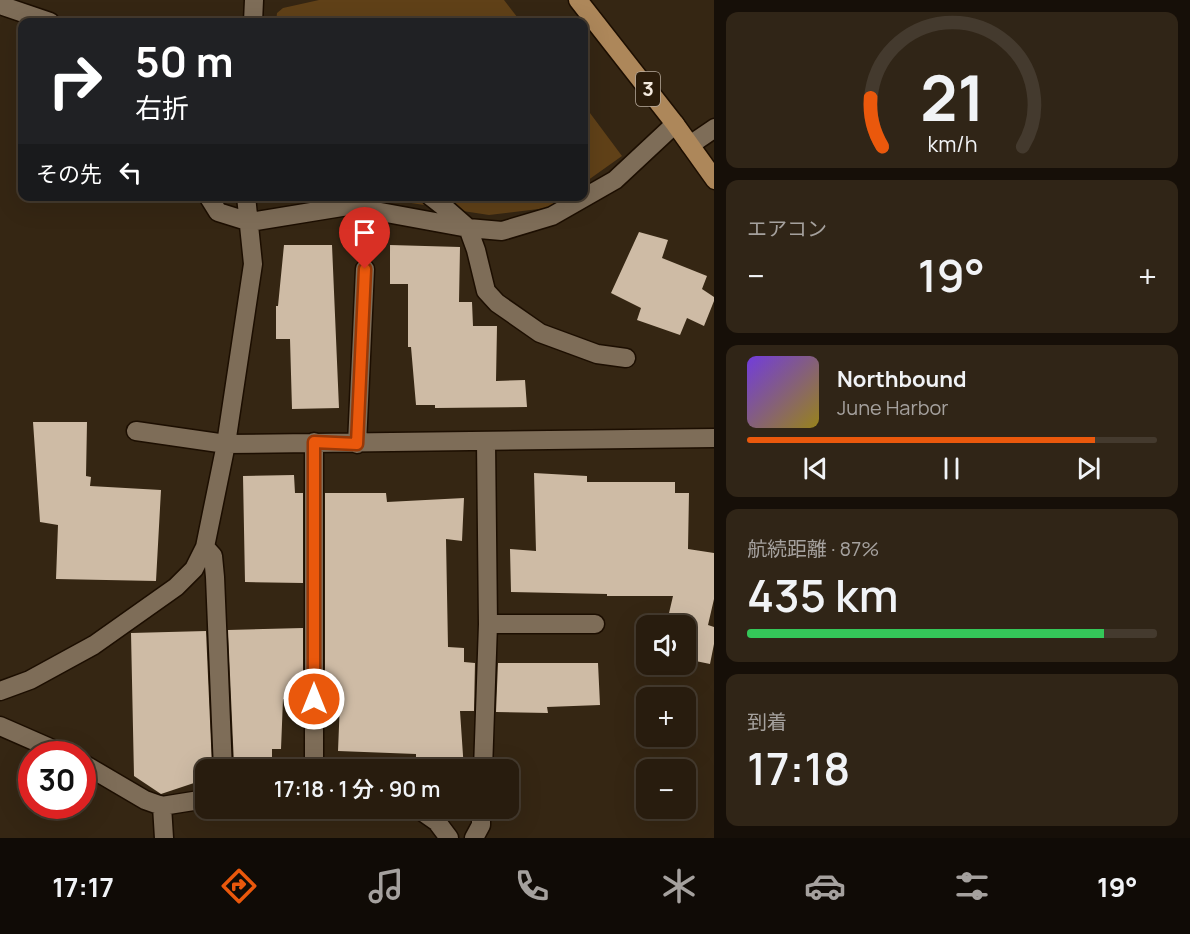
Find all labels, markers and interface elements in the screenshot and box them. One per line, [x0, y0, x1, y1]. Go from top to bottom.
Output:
text: 50 m [135, 32, 233, 90]
icon: right [36, 42, 114, 120]
text: 21 [920, 54, 984, 140]
road number: 3 [636, 72, 660, 106]
text: 右折 [135, 89, 189, 126]
text: km/h [927, 129, 977, 158]
icon: left [114, 156, 147, 189]
text: その先 [36, 159, 102, 189]
pin [339, 207, 390, 269]
text: エアコン [747, 215, 827, 242]
icon: arrive [348, 216, 381, 249]
text: 19° [918, 244, 985, 306]
text: − [747, 253, 765, 298]
text: + [1138, 253, 1157, 298]
text: Northbound [837, 364, 967, 394]
text: June Harbor [837, 394, 949, 421]
icon: previous [799, 452, 832, 485]
icon: pause [935, 452, 968, 485]
icon: next [1072, 452, 1105, 485]
text: 航続距離 · 87% [747, 535, 879, 562]
text: 435 km [747, 564, 898, 626]
map controls [636, 615, 696, 819]
button: sound [636, 615, 696, 675]
position arrow [282, 667, 346, 731]
button: + [636, 687, 696, 747]
text: 到着 [747, 708, 787, 735]
text: 17:18 [747, 737, 850, 799]
speed limit sign: 30 [18, 741, 96, 819]
button: − [636, 759, 696, 819]
text: 17:18 · 1 分 · 90 m [274, 774, 440, 804]
icon: directions [218, 865, 260, 907]
icon: music [365, 865, 407, 907]
icon: phone [511, 865, 553, 907]
icon: climate [658, 865, 700, 907]
icon: car [804, 865, 846, 907]
icon: filters [951, 865, 993, 907]
text: 17:17 [52, 868, 114, 905]
text: 19° [1097, 868, 1138, 905]

